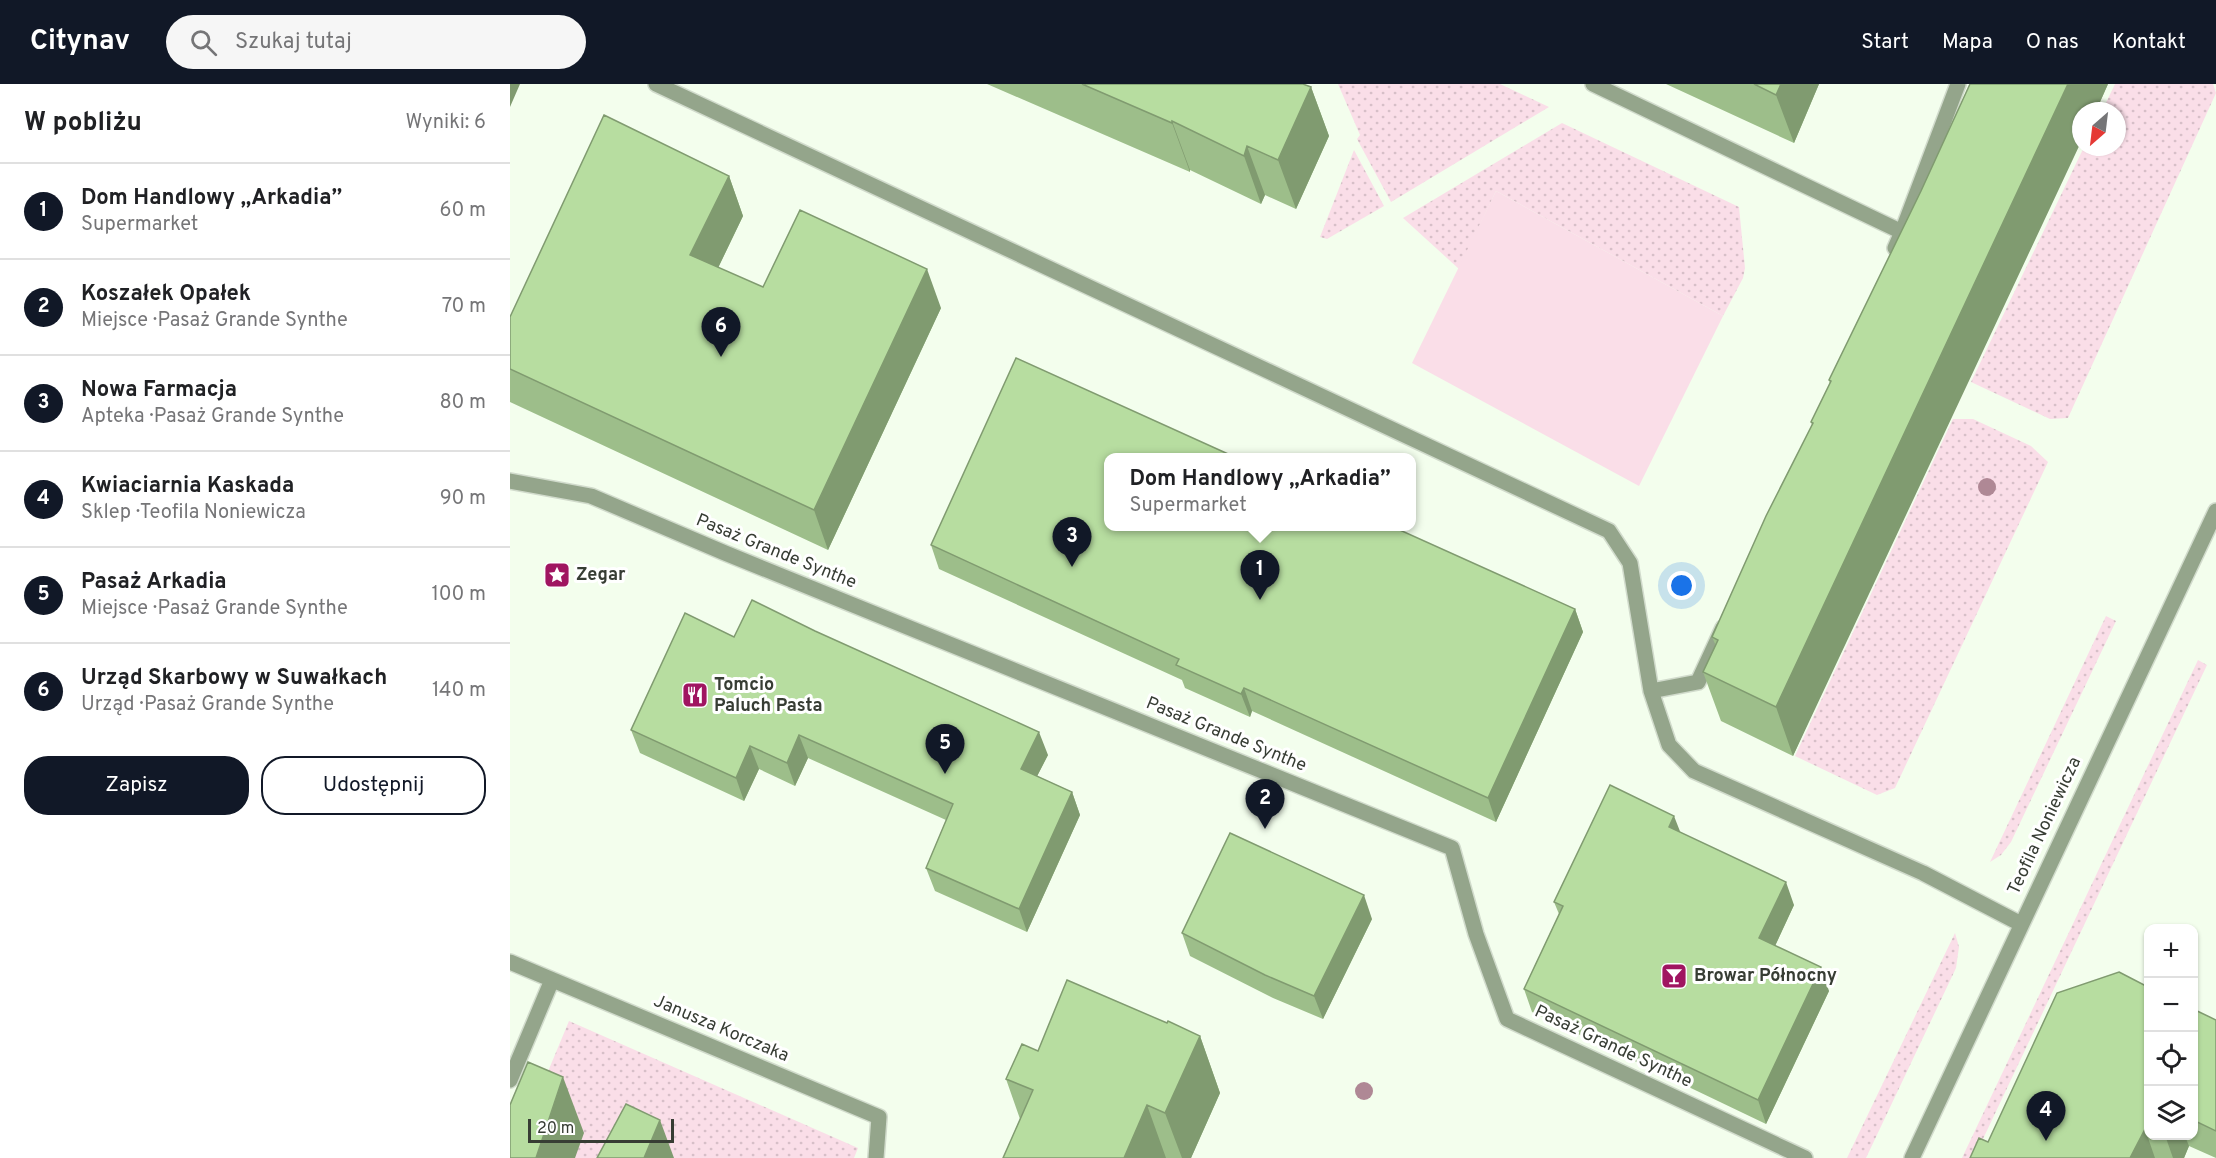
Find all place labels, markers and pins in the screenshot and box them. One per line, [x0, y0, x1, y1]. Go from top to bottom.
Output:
pin: 6 [702, 308, 740, 357]
pin: 3 [1052, 518, 1092, 567]
pin: 1 [1240, 550, 1280, 600]
place icon: Zegar [542, 560, 572, 590]
place label: Zegar [576, 564, 626, 587]
place label: Tomcio Paluch Pasta [714, 674, 822, 718]
restaurant icon: Tomcio Paluch Pasta [680, 680, 710, 710]
pin: 5 [926, 724, 964, 774]
pin: 2 [1246, 780, 1284, 829]
bar icon: Browar Północny [1659, 961, 1689, 991]
place label: Browar Północny [1694, 965, 1837, 988]
pin: 4 [2026, 1092, 2066, 1141]

